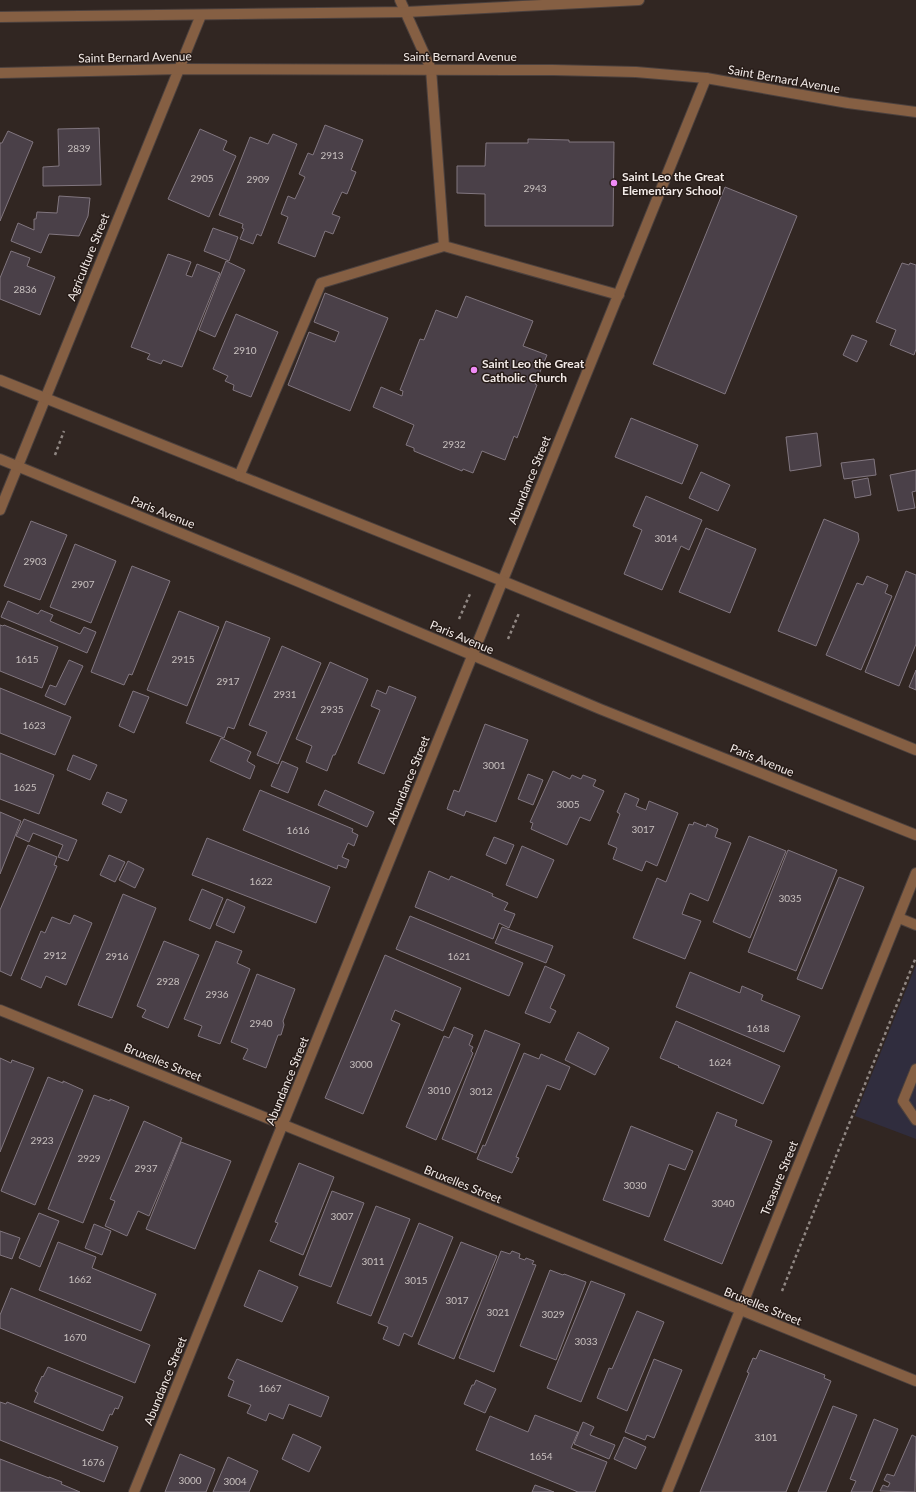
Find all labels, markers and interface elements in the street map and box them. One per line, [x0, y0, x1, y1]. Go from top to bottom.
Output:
street label: Saint Bernard Avenue [78, 49, 192, 65]
street label: Saint Bernard Avenue [403, 49, 517, 64]
street label: Saint Bernard Avenue [727, 62, 841, 96]
house number: 2839 [67, 142, 91, 154]
house number: 2913 [320, 149, 344, 161]
place label: Saint Leo the Great Elementary School [622, 169, 725, 198]
house number: 2905 [190, 172, 214, 184]
house number: 2909 [246, 173, 270, 185]
marker: Saint Leo the Great Elementary School [609, 178, 619, 188]
house number: 2943 [523, 182, 547, 194]
street label: Agriculture Street [64, 210, 113, 303]
house number: 2836 [13, 283, 37, 295]
house number: 2910 [233, 344, 257, 356]
place label: Saint Leo the Great Catholic Church [482, 356, 585, 385]
marker: Saint Leo the Great Catholic Church [469, 365, 479, 375]
street label: Abundance Street [504, 433, 554, 526]
house number: 2932 [442, 438, 466, 450]
street label: Paris Avenue [129, 492, 197, 532]
house number: 3014 [654, 532, 678, 544]
house number: 2903 [23, 555, 47, 567]
house number: 2907 [71, 578, 95, 590]
street label: Paris Avenue [428, 617, 496, 657]
house number: 1615 [15, 653, 39, 665]
house number: 2915 [171, 653, 195, 665]
house number: 2917 [216, 675, 240, 687]
house number: 2931 [273, 688, 297, 700]
house number: 2935 [320, 703, 344, 715]
house number: 1623 [22, 719, 46, 731]
street label: Abundance Street [383, 733, 433, 826]
street label: Paris Avenue [728, 740, 796, 780]
house number: 3001 [482, 759, 506, 771]
house number: 1625 [13, 781, 37, 793]
house number: 3005 [556, 798, 580, 810]
house number: 3017 [631, 823, 655, 835]
house number: 1616 [286, 824, 310, 836]
house number: 1622 [249, 875, 273, 887]
house number: 3035 [778, 892, 802, 904]
house number: 2912 [43, 949, 67, 961]
house number: 2916 [105, 950, 129, 962]
house number: 1621 [447, 950, 471, 962]
house number: 2928 [156, 975, 180, 987]
house number: 2936 [205, 988, 229, 1000]
house number: 2940 [249, 1017, 273, 1029]
house number: 1618 [746, 1022, 770, 1034]
street label: Abundance Street [262, 1034, 312, 1127]
street label: Bruxelles Street [122, 1040, 205, 1085]
house number: 1624 [708, 1056, 732, 1068]
house number: 3000 [349, 1058, 373, 1070]
house number: 3010 [427, 1084, 451, 1096]
house number: 3012 [469, 1085, 493, 1097]
house number: 2923 [30, 1134, 54, 1146]
street label: Treasure Street [757, 1138, 801, 1218]
house number: 2929 [77, 1152, 101, 1164]
house number: 2937 [134, 1162, 158, 1174]
street label: Bruxelles Street [422, 1162, 505, 1207]
house number: 3030 [623, 1179, 647, 1191]
house number: 3040 [711, 1197, 735, 1209]
house number: 3007 [330, 1210, 354, 1222]
house number: 3011 [361, 1255, 385, 1267]
house number: 1662 [68, 1273, 92, 1285]
house number: 3015 [404, 1274, 428, 1286]
street label: Bruxelles Street [722, 1284, 805, 1329]
house number: 3017 [445, 1294, 469, 1306]
house number: 3021 [486, 1306, 510, 1318]
house number: 3029 [541, 1308, 565, 1320]
house number: 1670 [63, 1331, 87, 1343]
street label: Abundance Street [140, 1334, 190, 1427]
house number: 3033 [574, 1335, 598, 1347]
house number: 1667 [258, 1382, 282, 1394]
house number: 3101 [754, 1431, 778, 1443]
house number: 1654 [529, 1450, 553, 1462]
house number: 1676 [81, 1456, 105, 1468]
house number: 3000 [178, 1474, 202, 1486]
house number: 3004 [223, 1475, 247, 1487]

